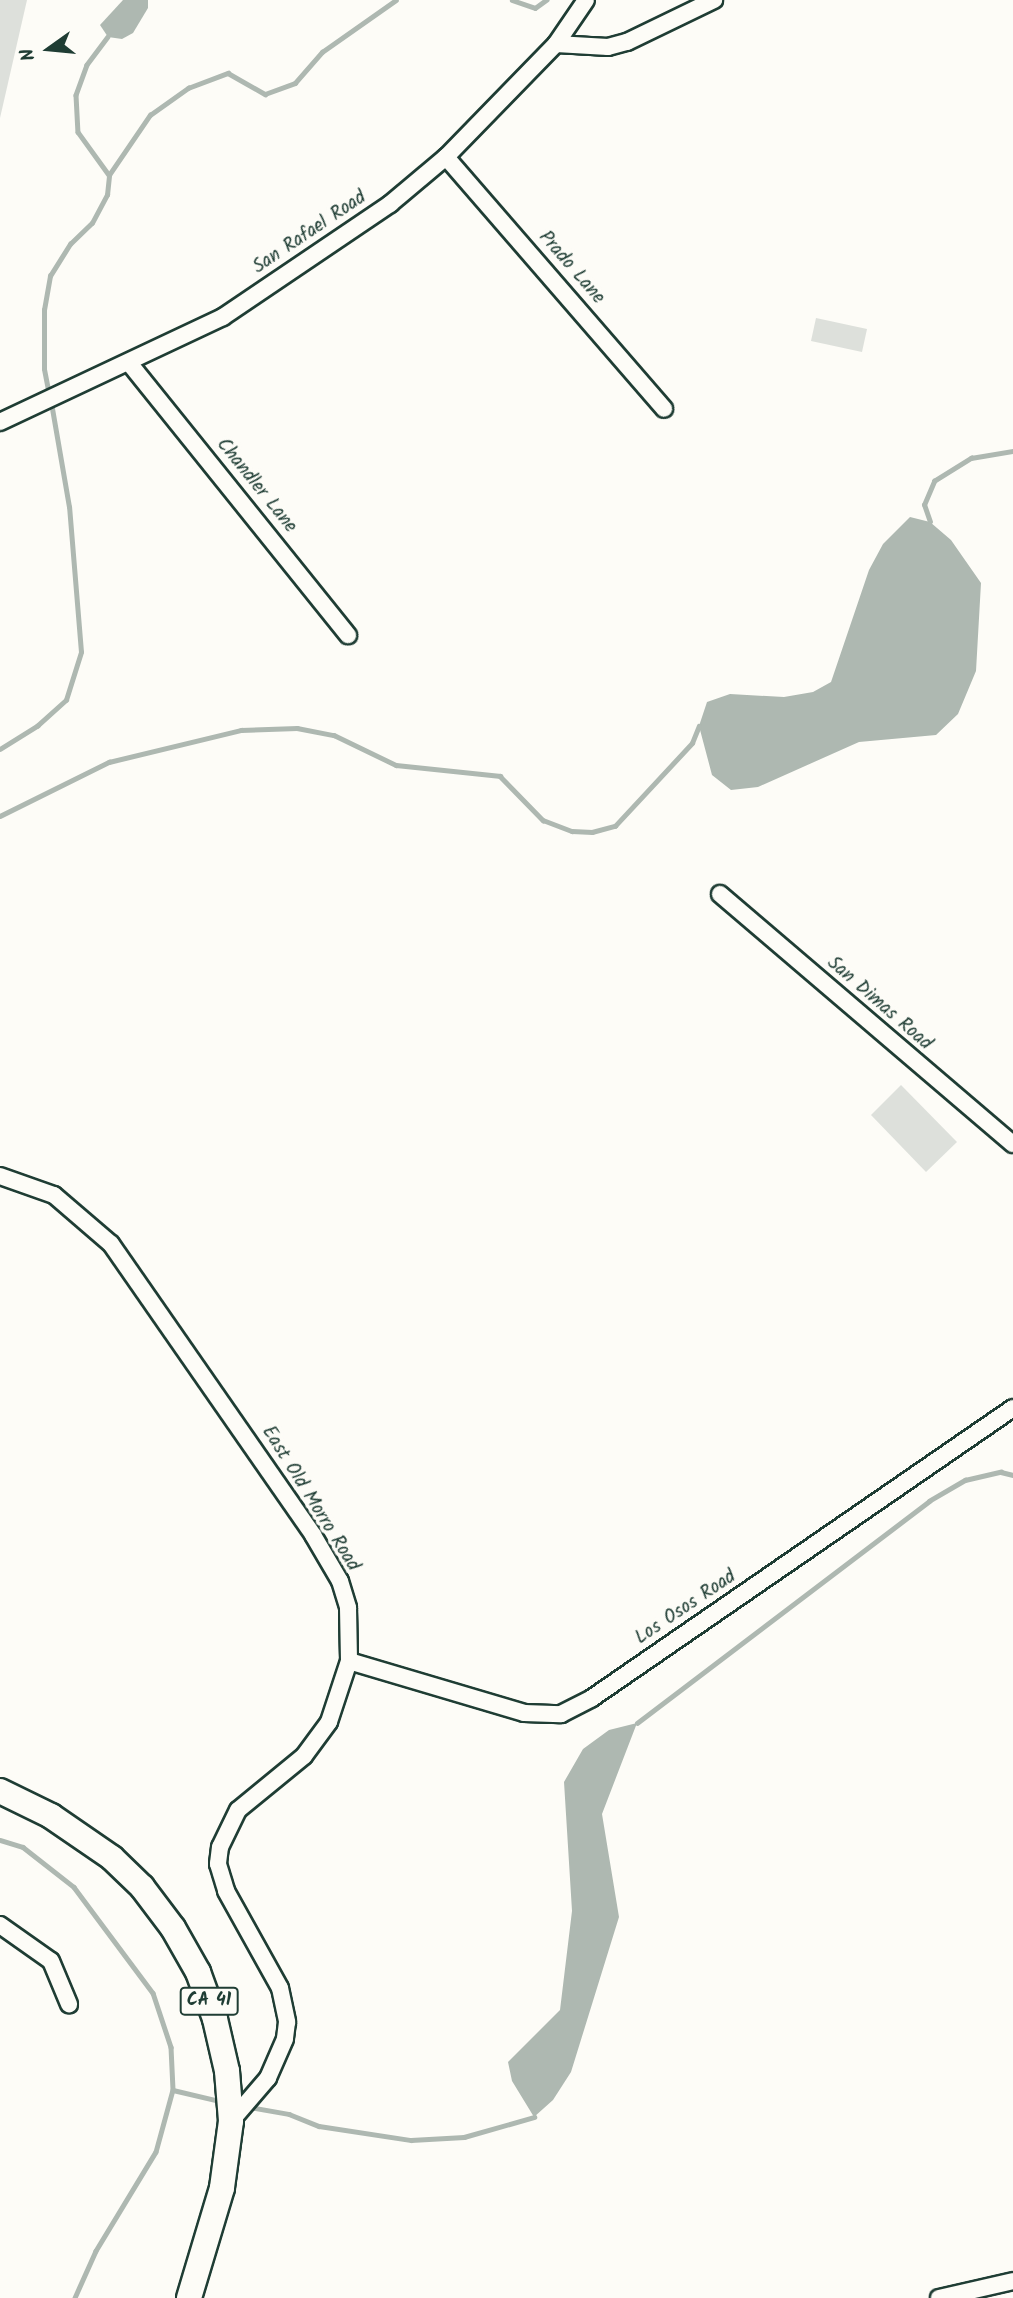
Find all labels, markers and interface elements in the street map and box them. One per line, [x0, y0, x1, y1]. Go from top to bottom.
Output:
north arrow [14, 14, 84, 84]
text: N [13, 45, 45, 64]
street label: San Rafael Road [249, 187, 371, 279]
street label: Prado Lane [533, 227, 609, 309]
street label: Chandler Lane [211, 434, 301, 538]
street label: San Dimas Road [822, 952, 936, 1056]
street label: East Old Morro Road [256, 1422, 364, 1576]
street label: Los Osos Road [631, 1566, 741, 1650]
road number: CA 41 [179, 1986, 239, 2015]

